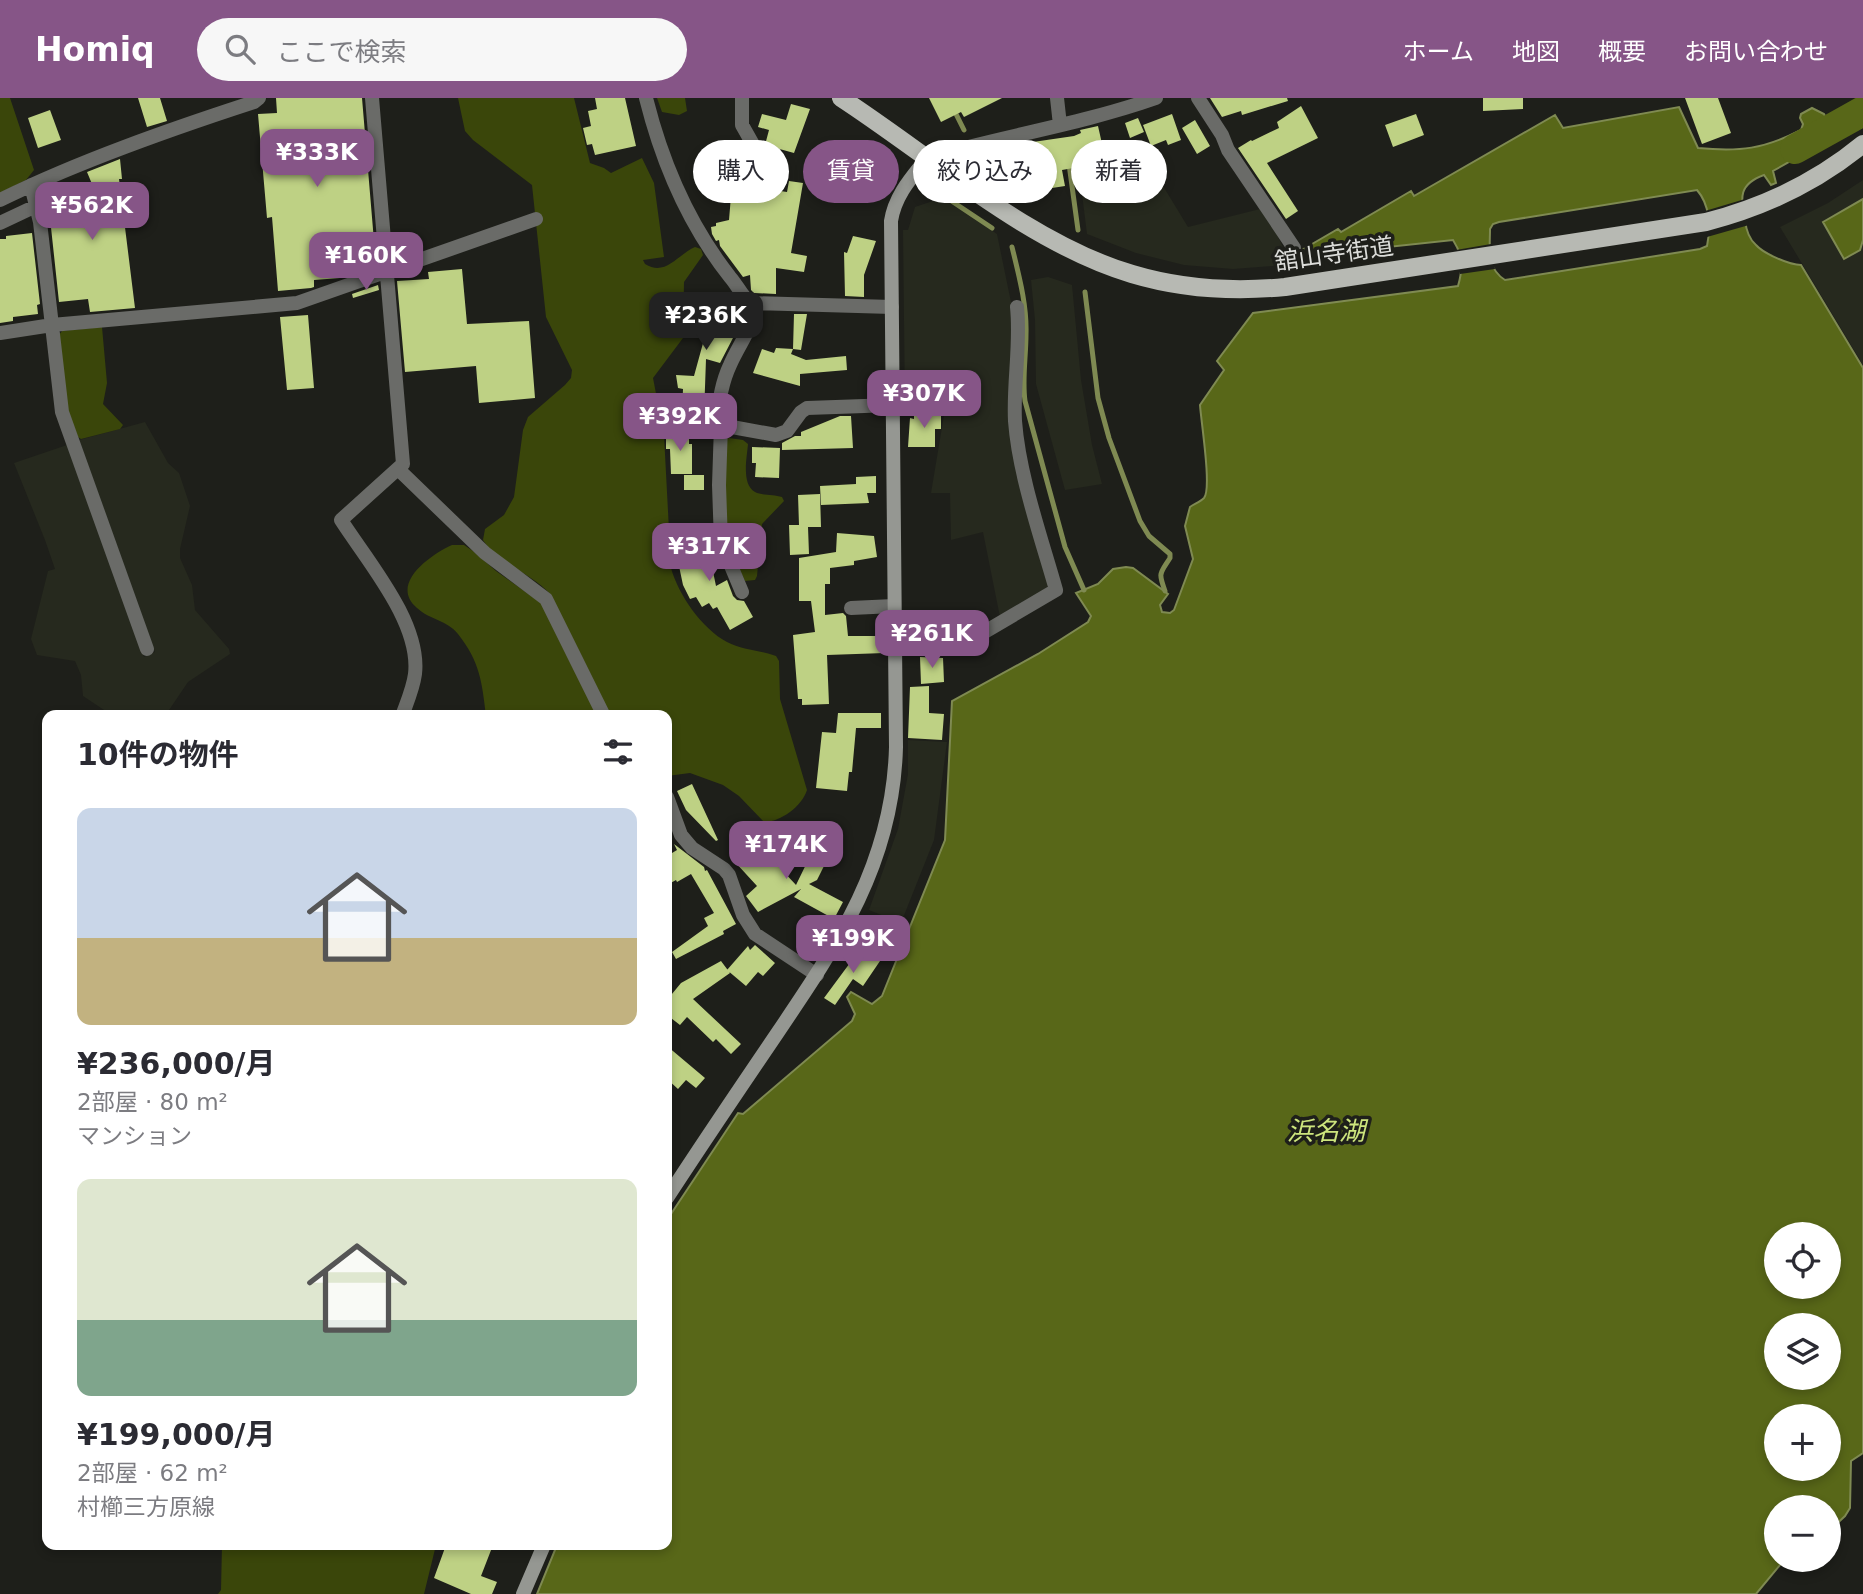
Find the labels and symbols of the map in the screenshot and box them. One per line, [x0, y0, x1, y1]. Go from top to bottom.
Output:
pin: ¥333K [268, 130, 366, 189]
pin: ¥562K [43, 183, 141, 242]
pin: ¥160K [317, 232, 415, 292]
street label: 舘山寺街道 [1273, 232, 1395, 276]
pin: ¥236K [657, 292, 755, 352]
pin: ¥307K [875, 370, 973, 430]
pin: ¥392K [631, 394, 729, 453]
pin: ¥317K [660, 524, 758, 583]
pin: ¥261K [883, 610, 981, 670]
pin: ¥174K [737, 822, 835, 881]
pin: ¥199K [804, 916, 902, 975]
water label: 浜名湖 [1287, 1116, 1369, 1146]

